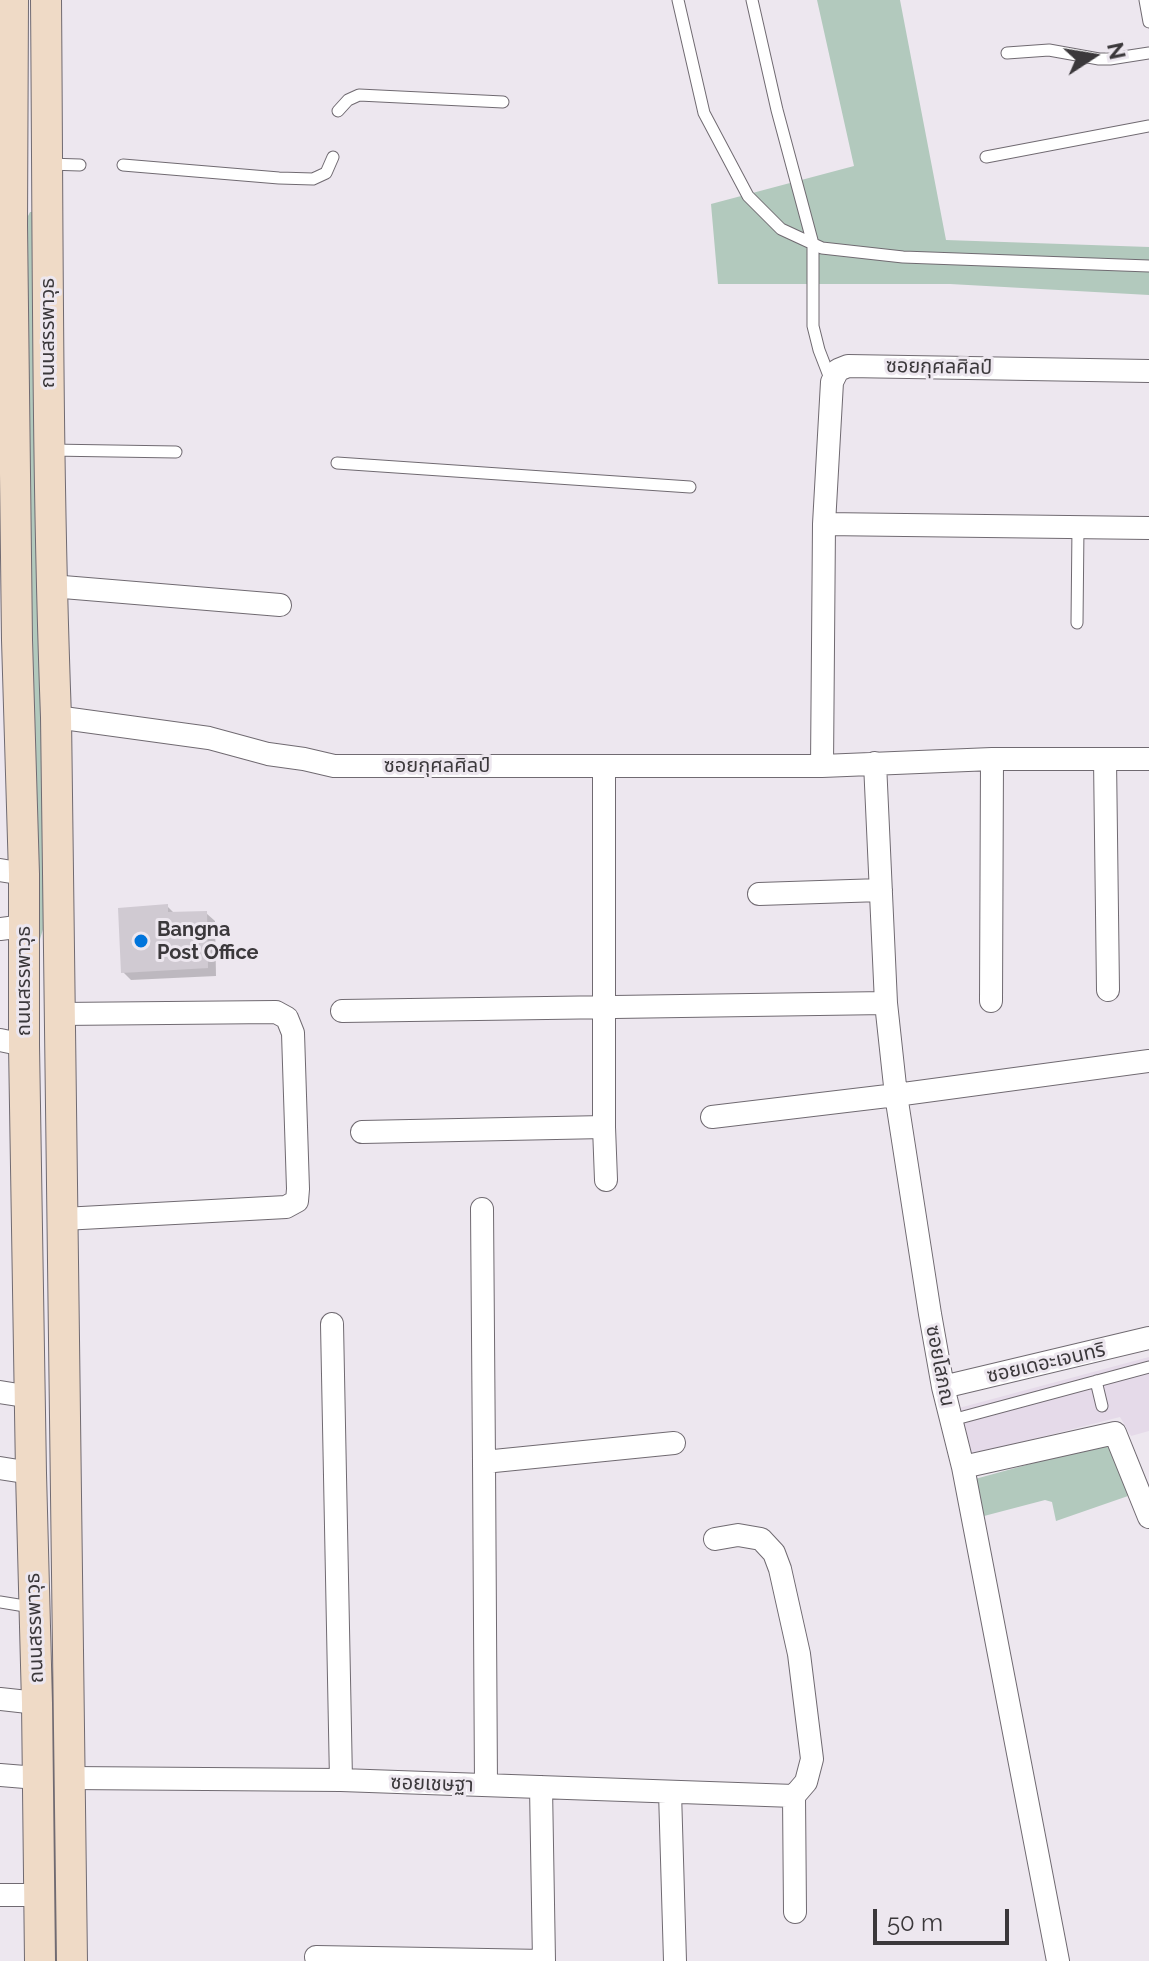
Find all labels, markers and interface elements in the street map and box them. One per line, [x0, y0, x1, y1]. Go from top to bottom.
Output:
north arrow [1053, 16, 1133, 96]
text: N [1102, 40, 1131, 62]
street label: ถนนสรรพาวุธ [36, 278, 60, 388]
street label: ซอยกุศลศิลป์ [886, 354, 992, 380]
street label: ซอยกุศลศิลป์ [384, 754, 490, 778]
place label: Bangna Post Office [157, 918, 259, 965]
street label: ถนนสรรพาวุธ [12, 926, 36, 1036]
marker: Bangna Post Office [132, 932, 150, 950]
street label: ซอยโสภณ [920, 1323, 960, 1409]
street label: ซอยเดอะเจนทริ [984, 1338, 1108, 1388]
street label: ถนนสรรพาวุธ [21, 1572, 49, 1684]
street label: ซอยเชษฐา [390, 1771, 474, 1797]
scale bar [877, 1893, 1013, 1943]
text: 50 m [887, 1908, 943, 1937]

